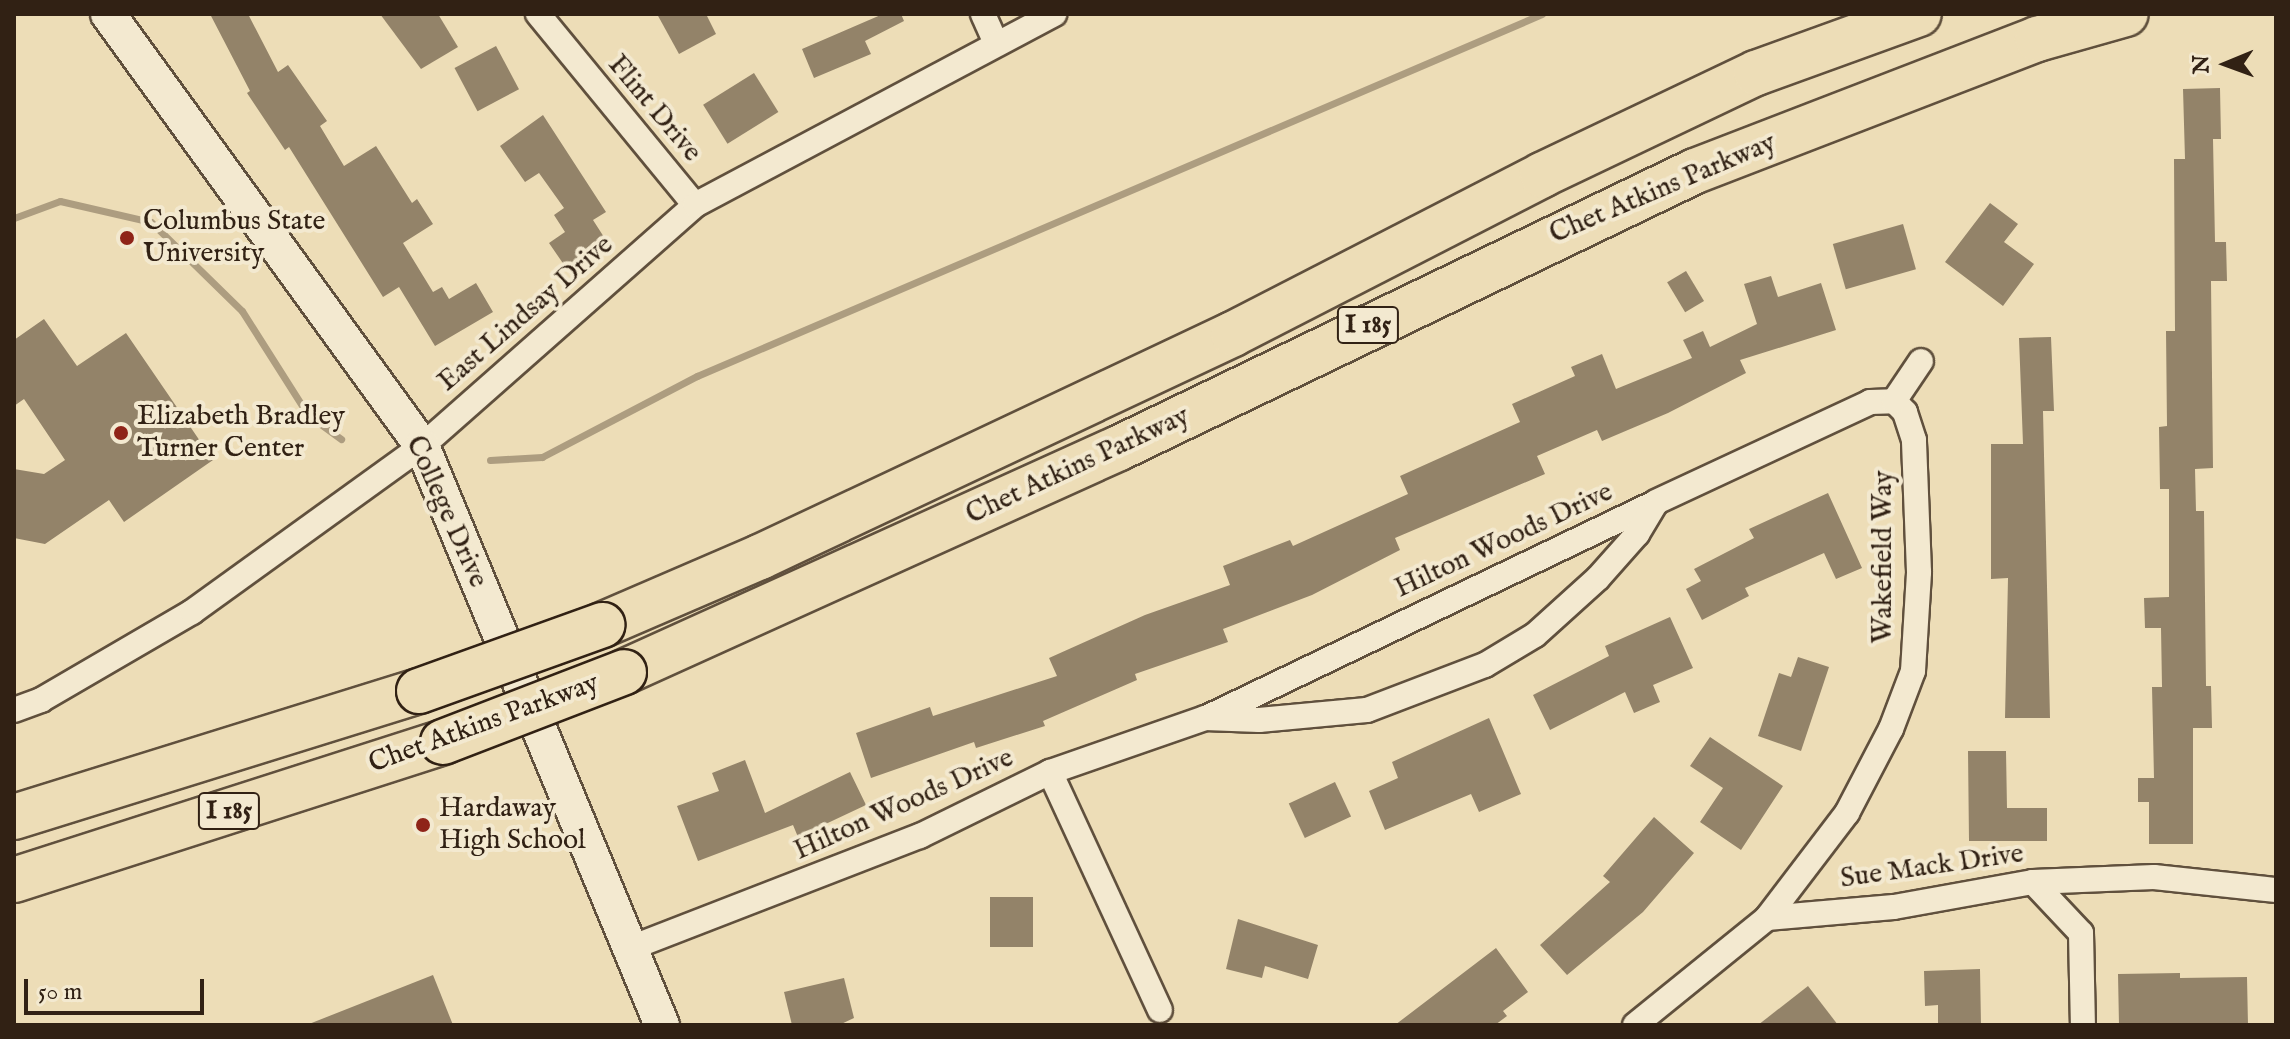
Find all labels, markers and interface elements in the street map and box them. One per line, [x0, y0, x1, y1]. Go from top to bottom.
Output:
north arrow [2186, 24, 2266, 104]
street label: Flint Drive [600, 49, 708, 169]
text: N [2188, 55, 2216, 74]
street label: Chet Atkins Parkway [1545, 126, 1781, 252]
place label: Columbus State University [143, 205, 325, 271]
marker: Columbus State University [118, 229, 136, 247]
street label: East Lindsay Drive [432, 229, 620, 399]
road number: I 185 [1336, 303, 1400, 347]
place label: Elizabeth Bradley Turner Center [137, 400, 345, 466]
street label: Chet Atkins Parkway [961, 400, 1195, 532]
marker: Elizabeth Bradley Turner Center [112, 424, 130, 442]
street label: College Drive [398, 431, 494, 593]
street label: Wakefield Way [1867, 470, 1901, 644]
street label: Hilton Woods Drive [1390, 476, 1618, 606]
street label: Chet Atkins Parkway [364, 667, 604, 781]
street label: Hilton Woods Drive [789, 742, 1019, 868]
road number: I 185 [197, 789, 261, 833]
place label: Hardaway High School [439, 792, 586, 858]
marker: Hardaway High School [414, 816, 432, 834]
street label: Sue Mack Drive [1838, 838, 2026, 896]
scale bar [28, 963, 208, 1013]
text: 50 m [38, 977, 82, 1008]

